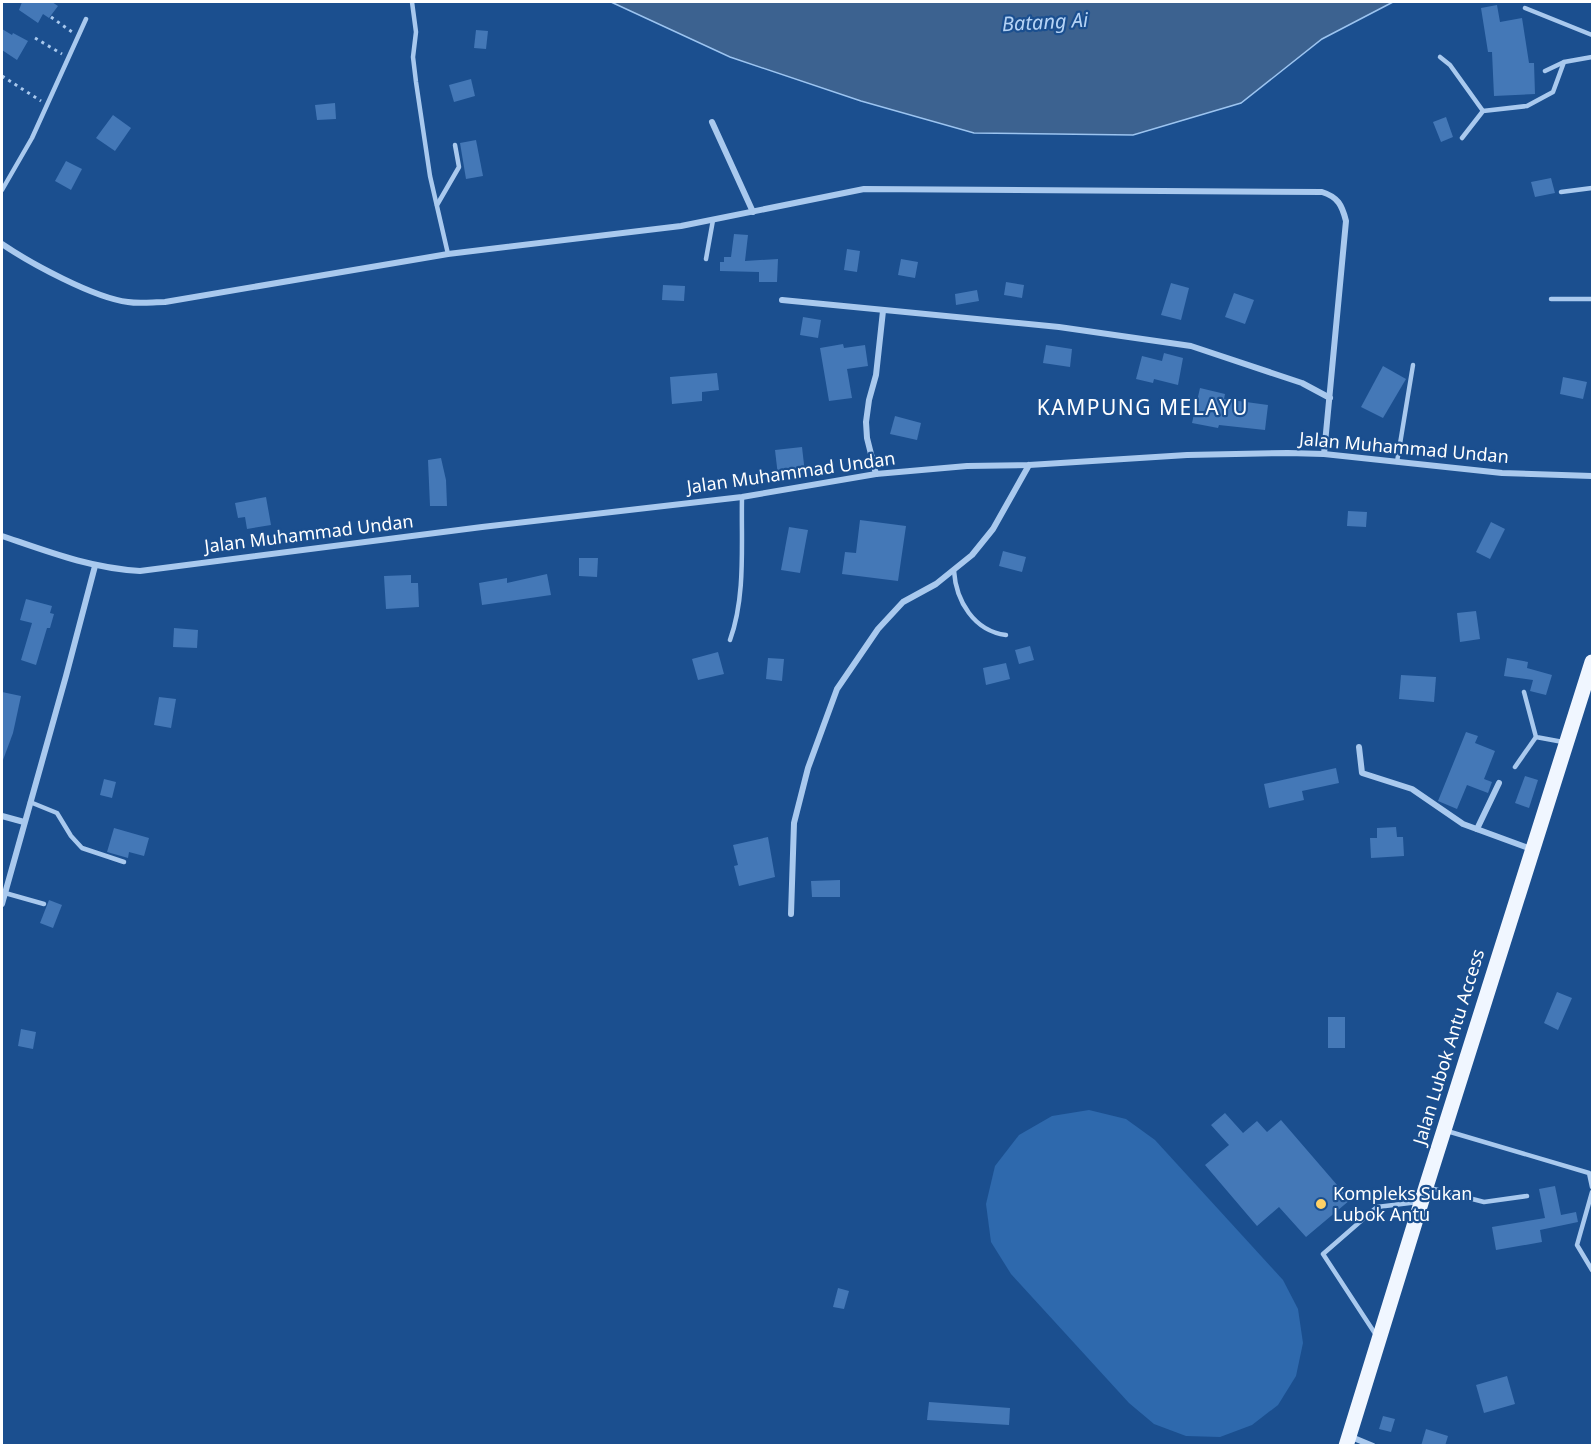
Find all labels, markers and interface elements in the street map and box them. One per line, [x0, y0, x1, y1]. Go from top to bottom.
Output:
water label: Batang Ai [1001, 6, 1090, 37]
district label: KAMPUNG MELAYU [1037, 393, 1249, 421]
street label: Jalan Muhammad Undan [1296, 426, 1510, 468]
street label: Jalan Muhammad Undan [683, 445, 897, 499]
street label: Jalan Muhammad Undan [201, 508, 415, 558]
street label: Jalan Lubok Antu Access [1406, 946, 1489, 1149]
place label: Kompleks Sukan Lubok Antu [1333, 1181, 1472, 1226]
marker: Kompleks Sukan Lubok Antu [1314, 1197, 1328, 1211]

